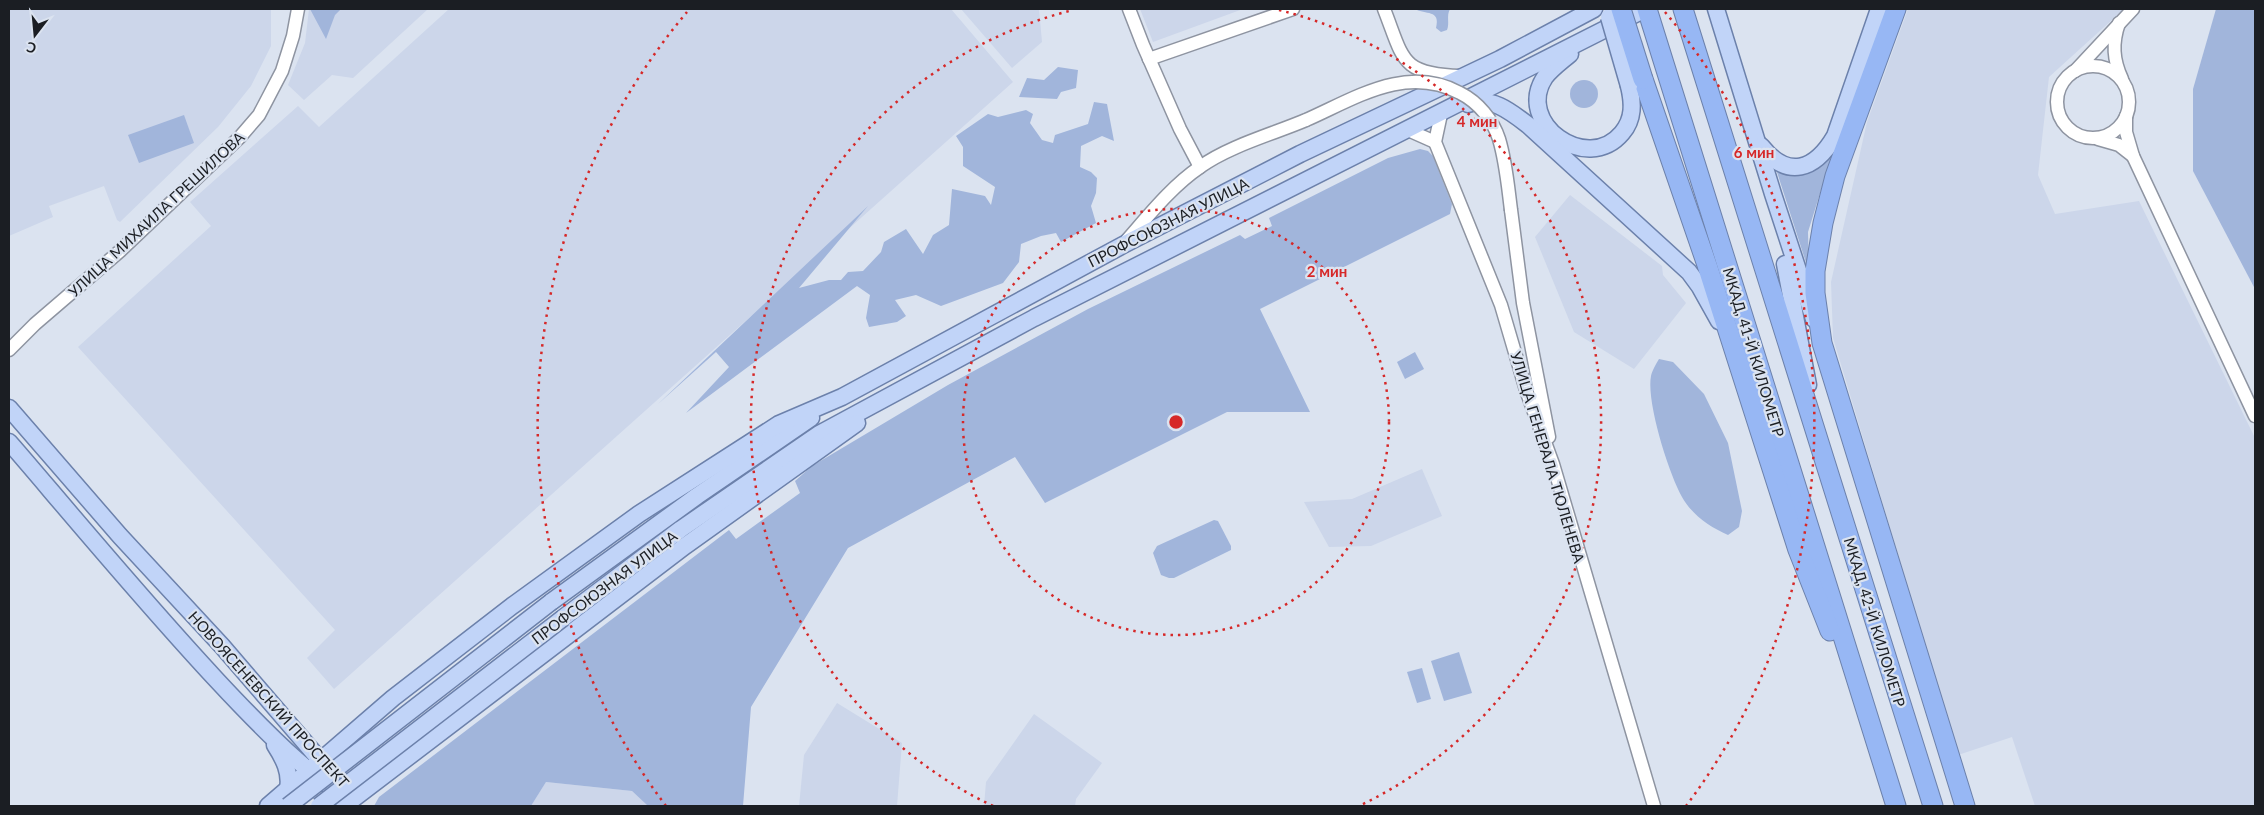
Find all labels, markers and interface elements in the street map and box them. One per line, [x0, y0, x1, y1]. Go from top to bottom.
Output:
north arrow [10, 10, 60, 60]
text: С [24, 38, 38, 57]
text: 4 мин [1457, 112, 1497, 130]
street label: УЛИЦА МИХАИЛА ГРЕШИЛОВА [64, 127, 248, 300]
text: 6 мин [1734, 143, 1774, 161]
street label: ПРОФСОЮЗНАЯ УЛИЦА [1085, 173, 1252, 270]
text: 2 мин [1307, 262, 1347, 280]
street label: МКАД, 41-Й КИЛОМЕТР [1720, 265, 1788, 439]
street label: УЛИЦА ГЕНЕРАЛА ТЮЛЕНЕВА [1507, 349, 1589, 566]
centre of rings [1167, 413, 1185, 431]
street label: ПРОФСОЮЗНАЯ УЛИЦА [528, 526, 681, 648]
street label: МКАД, 42-Й КИЛОМЕТР [1841, 535, 1909, 709]
street label: НОВОЯСЕНЕВСКИЙ ПРОСПЕКТ [185, 607, 353, 791]

